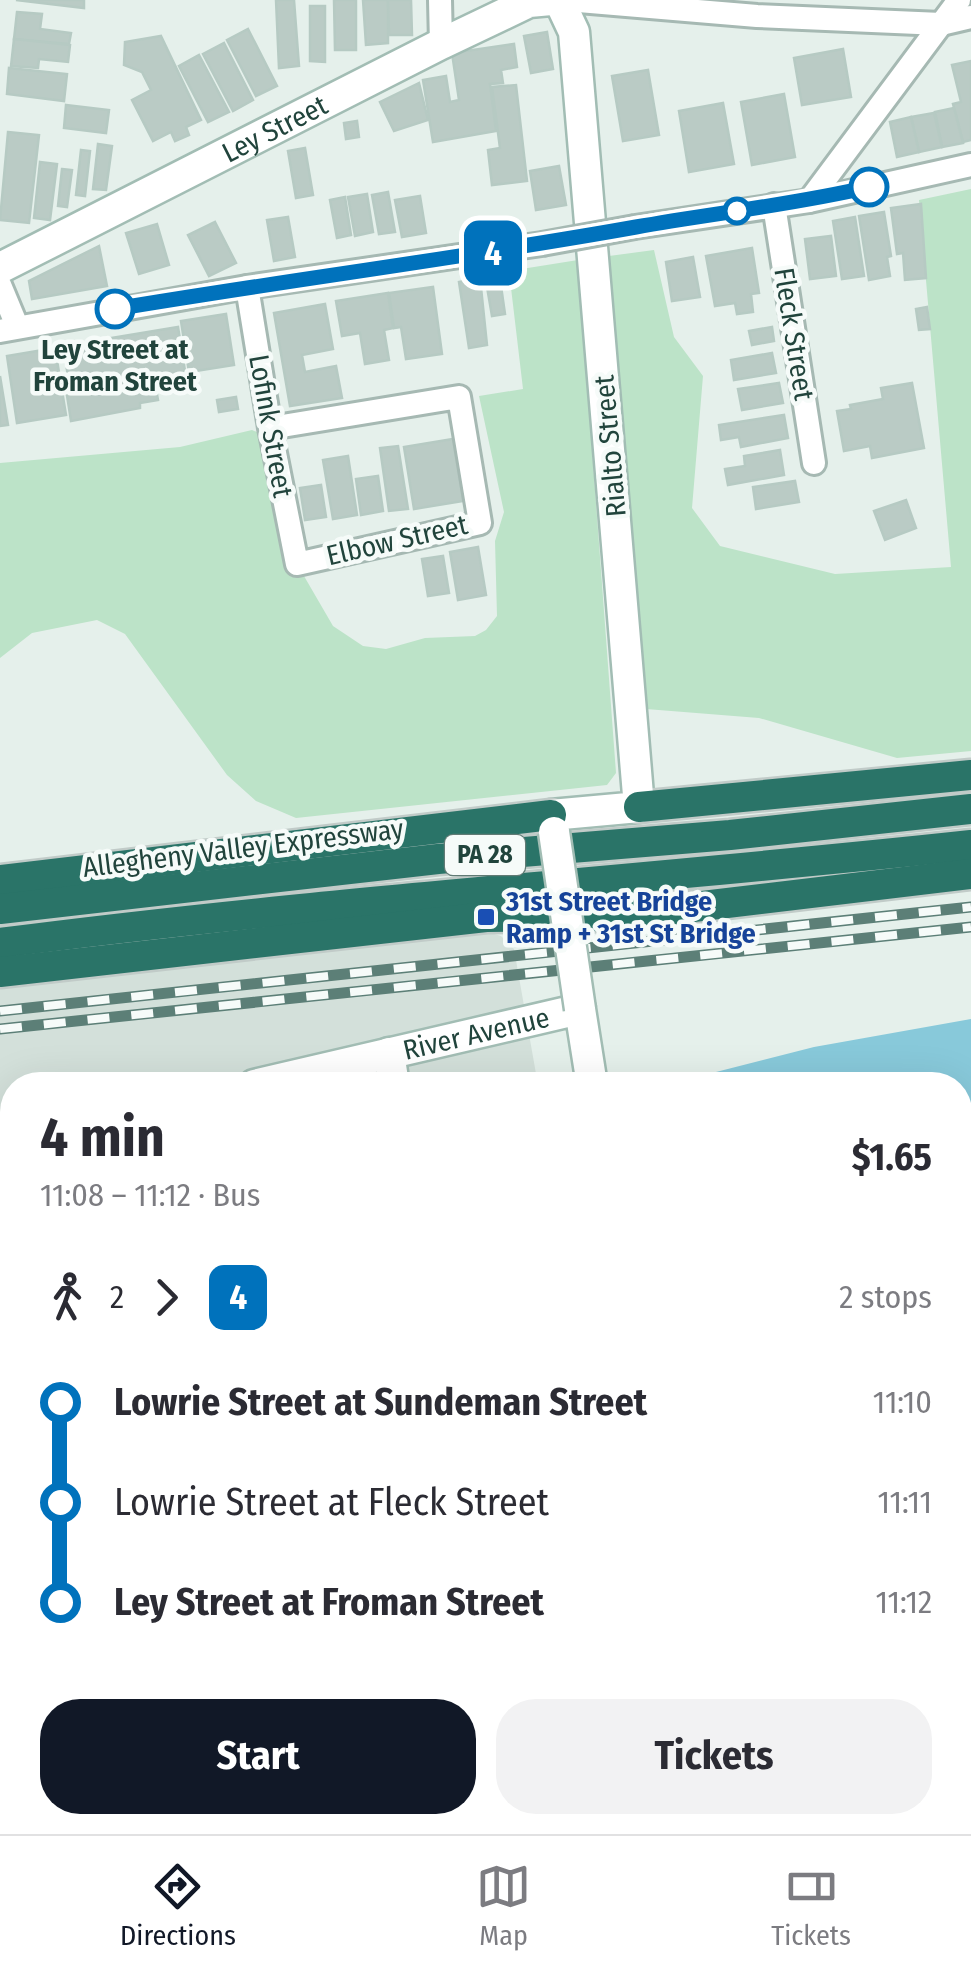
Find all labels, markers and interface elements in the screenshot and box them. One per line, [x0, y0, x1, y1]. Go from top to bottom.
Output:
street label: Ley Street [217, 88, 333, 169]
unlabelled marker [850, 168, 888, 206]
unlabelled marker [724, 198, 750, 224]
line badge: 4 [460, 220, 526, 286]
text: 4 [484, 232, 502, 274]
street label: Fleck Street [767, 265, 821, 403]
marker: Ley Street at Froman Street [96, 290, 134, 328]
place label: Ley Street at Froman Street [33, 333, 198, 398]
street label: Lofink Street [242, 352, 300, 501]
street label: Rialto Street [587, 373, 633, 518]
street label: Elbow Street [323, 508, 472, 572]
street label: Allegheny Valley Expressway [81, 812, 406, 884]
road number: PA 28 [445, 835, 525, 875]
place label: 31st Street Bridge Ramp + 31st St Bridge [505, 885, 756, 950]
marker: 31st Street Bridge Ramp + 31st St Bridge [475, 906, 497, 928]
street label: River Avenue [400, 1000, 552, 1066]
text: 4 min [40, 1105, 165, 1171]
text: $1.65 [852, 1134, 932, 1180]
text: 11:08 – 11:12 · Bus [40, 1176, 260, 1214]
icon: walk [40, 1270, 95, 1325]
icon: forward [139, 1270, 194, 1325]
text: 4 [229, 1276, 247, 1318]
text: 2 [110, 1278, 124, 1316]
text: 2 stops [839, 1278, 932, 1316]
text: Lowrie Street at Sundeman Street [114, 1379, 647, 1425]
text: 11:10 [873, 1383, 932, 1421]
text: Lowrie Street at Fleck Street [114, 1479, 549, 1525]
text: 11:11 [878, 1483, 932, 1521]
text: Ley Street at Froman Street [114, 1579, 544, 1625]
text: 11:12 [875, 1583, 932, 1621]
button: Start [40, 1699, 476, 1814]
button: Tickets [496, 1699, 932, 1814]
tab: Directions [120, 1859, 236, 1952]
tab: Map [476, 1859, 531, 1952]
tab: Tickets [771, 1859, 851, 1952]

